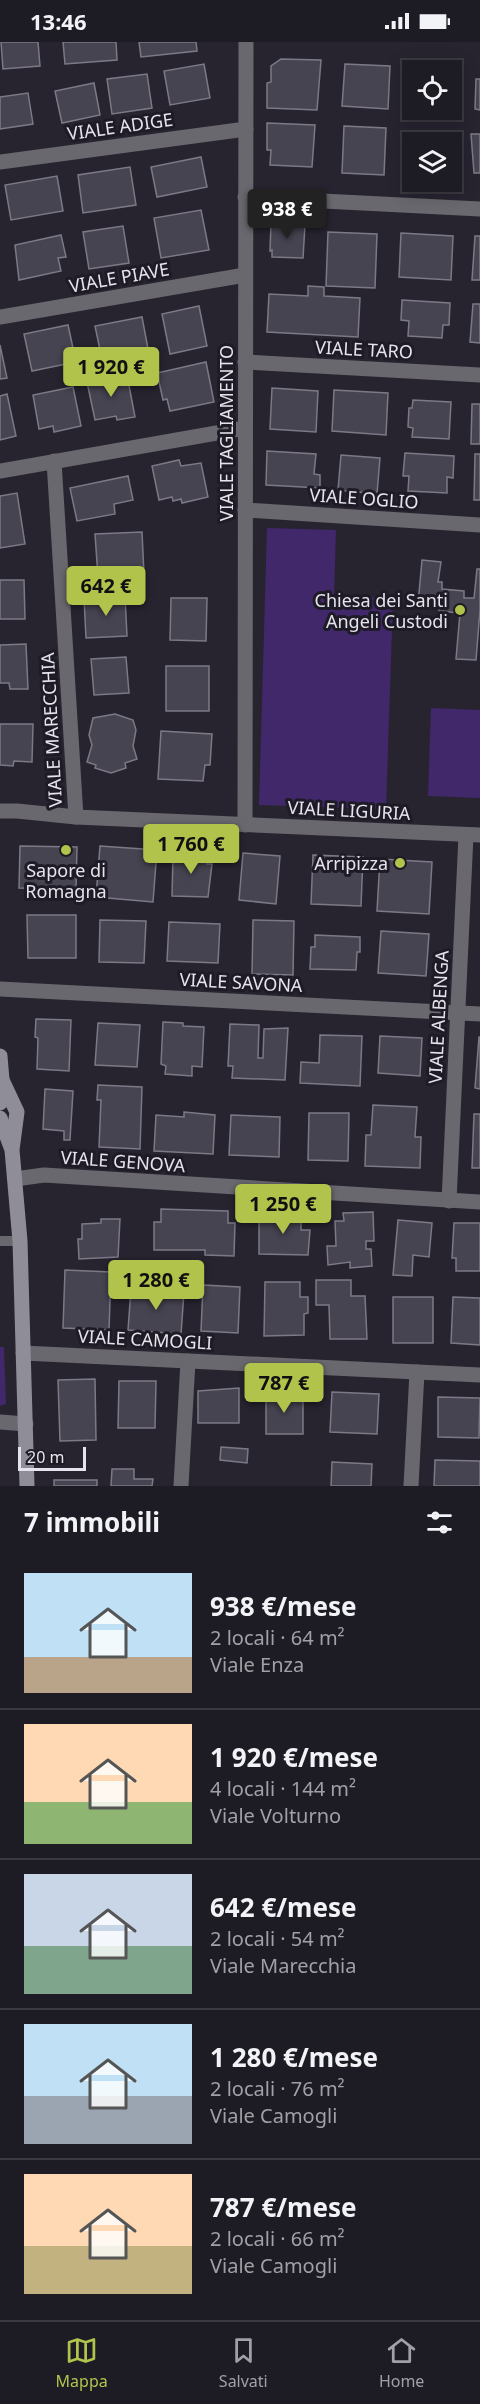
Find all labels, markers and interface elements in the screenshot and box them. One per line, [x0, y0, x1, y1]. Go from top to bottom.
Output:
text: 13:46 [30, 6, 87, 36]
map controls [402, 60, 462, 192]
button: locate [402, 60, 462, 120]
street label: VIALE ADIGE [66, 107, 174, 145]
button: layers [402, 132, 462, 192]
pin: 938 € [245, 189, 329, 240]
text: 938 € [262, 195, 312, 222]
street label: VIALE PIAVE [67, 256, 171, 298]
street label: VIALE TARO [314, 334, 414, 364]
street label: VIALE TAGLIAMENTO [214, 345, 238, 521]
pin: 1 920 € [56, 347, 166, 398]
text: 1 920 € [77, 353, 145, 380]
street label: VIALE OGLIO [309, 482, 419, 514]
pin: 642 € [64, 566, 148, 617]
text: 642 € [81, 572, 131, 599]
place label: Chiesa dei Santi Angeli Custodi [315, 588, 448, 633]
marker: Chiesa dei Santi Angeli Custodi [453, 603, 467, 617]
street label: VIALE MARECCHIA [35, 652, 67, 808]
street label: VIALE LIGURIA [287, 795, 412, 825]
pin: 1 760 € [136, 824, 246, 875]
text: 1 760 € [157, 830, 225, 857]
marker: Sapore di Romagna [59, 843, 73, 857]
place label: Arripizza [314, 851, 388, 875]
marker: Arripizza [393, 856, 407, 870]
place label: Sapore di Romagna [25, 858, 107, 903]
street label: VIALE ALBENGA [423, 949, 454, 1084]
street label: VIALE SAVONA [179, 967, 304, 997]
street label: VIALE GENOVA [60, 1145, 187, 1177]
pin: 1 250 € [228, 1184, 338, 1235]
text: 1 250 € [249, 1190, 317, 1217]
pin: 1 280 € [101, 1260, 211, 1311]
text: 1 280 € [122, 1266, 190, 1293]
street label: VIALE CAMOGLI [77, 1323, 213, 1355]
pin: 787 € [242, 1363, 326, 1414]
text: 787 € [259, 1369, 309, 1396]
scale bar [18, 1444, 86, 1472]
text: 20 m [27, 1446, 64, 1468]
text: 7 immobili [24, 1504, 160, 1540]
icon: filters [423, 1506, 456, 1539]
text: 938 €/mese [210, 1588, 356, 1624]
icon: home [72, 1597, 144, 1669]
text: 2 locali · 64 m² [210, 1624, 345, 1651]
text: Viale Enza [210, 1651, 304, 1678]
text: 1 920 €/mese [210, 1739, 378, 1775]
icon: home [72, 1748, 144, 1820]
text: 4 locali · 144 m² [210, 1775, 356, 1802]
text: Viale Volturno [210, 1802, 341, 1829]
text: 642 €/mese [210, 1889, 356, 1925]
icon: home [72, 1898, 144, 1970]
text: 2 locali · 54 m² [210, 1925, 345, 1952]
text: Viale Marecchia [210, 1952, 356, 1979]
text: 1 280 €/mese [210, 2039, 378, 2075]
icon: home [72, 2048, 144, 2120]
text: 2 locali · 76 m² [210, 2075, 345, 2102]
text: Viale Camogli [210, 2102, 337, 2129]
text: 787 €/mese [210, 2189, 356, 2225]
icon: home [72, 2198, 144, 2270]
text: 2 locali · 66 m² [210, 2225, 345, 2252]
text: Viale Camogli [210, 2252, 337, 2279]
tab: Mappa [56, 2334, 108, 2392]
tab: Salvati [219, 2334, 268, 2392]
tab: Home [379, 2334, 424, 2392]

